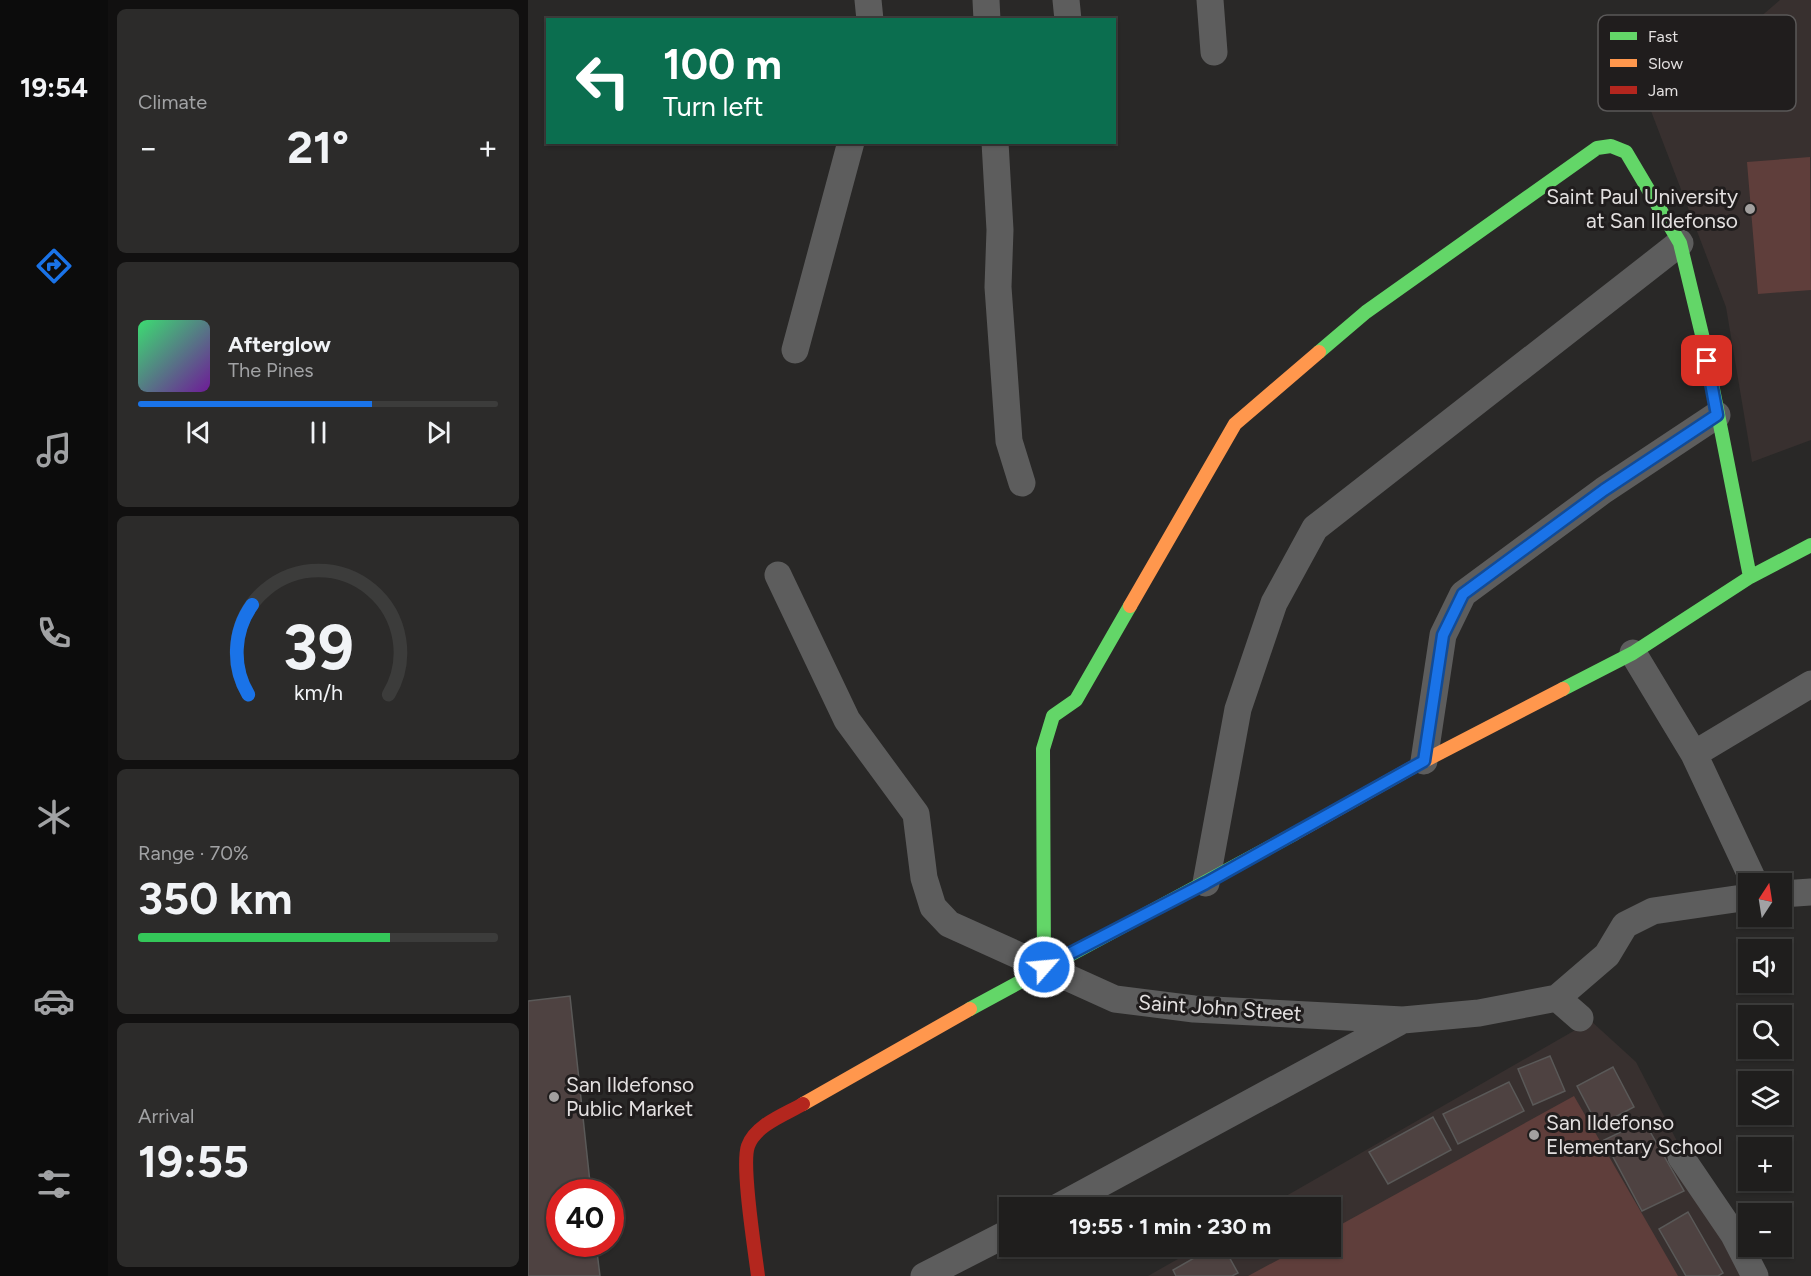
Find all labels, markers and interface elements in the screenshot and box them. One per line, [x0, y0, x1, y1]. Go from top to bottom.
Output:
legend [1598, 15, 1796, 111]
text: Fast [1648, 27, 1678, 46]
text: 100 m [663, 39, 782, 90]
icon: left [564, 42, 642, 120]
text: Slow [1648, 54, 1683, 73]
text: 19:54 [20, 71, 88, 104]
text: Jam [1648, 81, 1678, 100]
text: Climate [138, 90, 207, 114]
text: Turn left [663, 90, 763, 123]
text: 21° [287, 120, 349, 174]
text: − [138, 128, 159, 167]
text: + [477, 128, 498, 167]
place label: Saint Paul University at San Ildefonso [1546, 184, 1738, 233]
marker: Saint Paul University at San Ildefonso [1743, 202, 1757, 216]
icon: directions [33, 245, 75, 287]
text: Afterglow [228, 331, 331, 358]
pin [1681, 335, 1732, 386]
icon: arrive [1690, 344, 1723, 377]
text: The Pines [228, 358, 314, 382]
icon: previous [182, 416, 215, 449]
icon: pause [302, 416, 335, 449]
icon: next [422, 416, 455, 449]
icon: music [33, 429, 75, 471]
text: 39 [283, 610, 353, 685]
icon: phone [33, 612, 75, 654]
text: km/h [294, 680, 342, 705]
icon: climate [33, 796, 75, 838]
text: Range · 70% [138, 841, 249, 865]
text: 350 km [138, 871, 293, 925]
north arrow [1738, 873, 1792, 927]
map controls [1738, 873, 1792, 1257]
position arrow [1012, 935, 1076, 999]
button: sound [1738, 939, 1792, 993]
icon: car [33, 980, 75, 1022]
street label: Saint John Street [1137, 989, 1303, 1026]
button: search [1738, 1005, 1792, 1059]
button: layers [1738, 1071, 1792, 1125]
place label: San Ildefonso Public Market [566, 1072, 694, 1121]
marker: San Ildefonso Public Market [547, 1090, 561, 1104]
text: Arrival [138, 1104, 194, 1128]
place label: San Ildefonso Elementary School [1546, 1110, 1722, 1159]
marker: San Ildefonso Elementary School [1527, 1128, 1541, 1142]
text: 19:55 [138, 1134, 249, 1188]
button: + [1738, 1137, 1792, 1191]
icon: filters [33, 1163, 75, 1205]
speed limit sign: 40 [546, 1179, 624, 1257]
button: − [1738, 1203, 1792, 1257]
text: 19:55 · 1 min · 230 m [1069, 1213, 1271, 1240]

